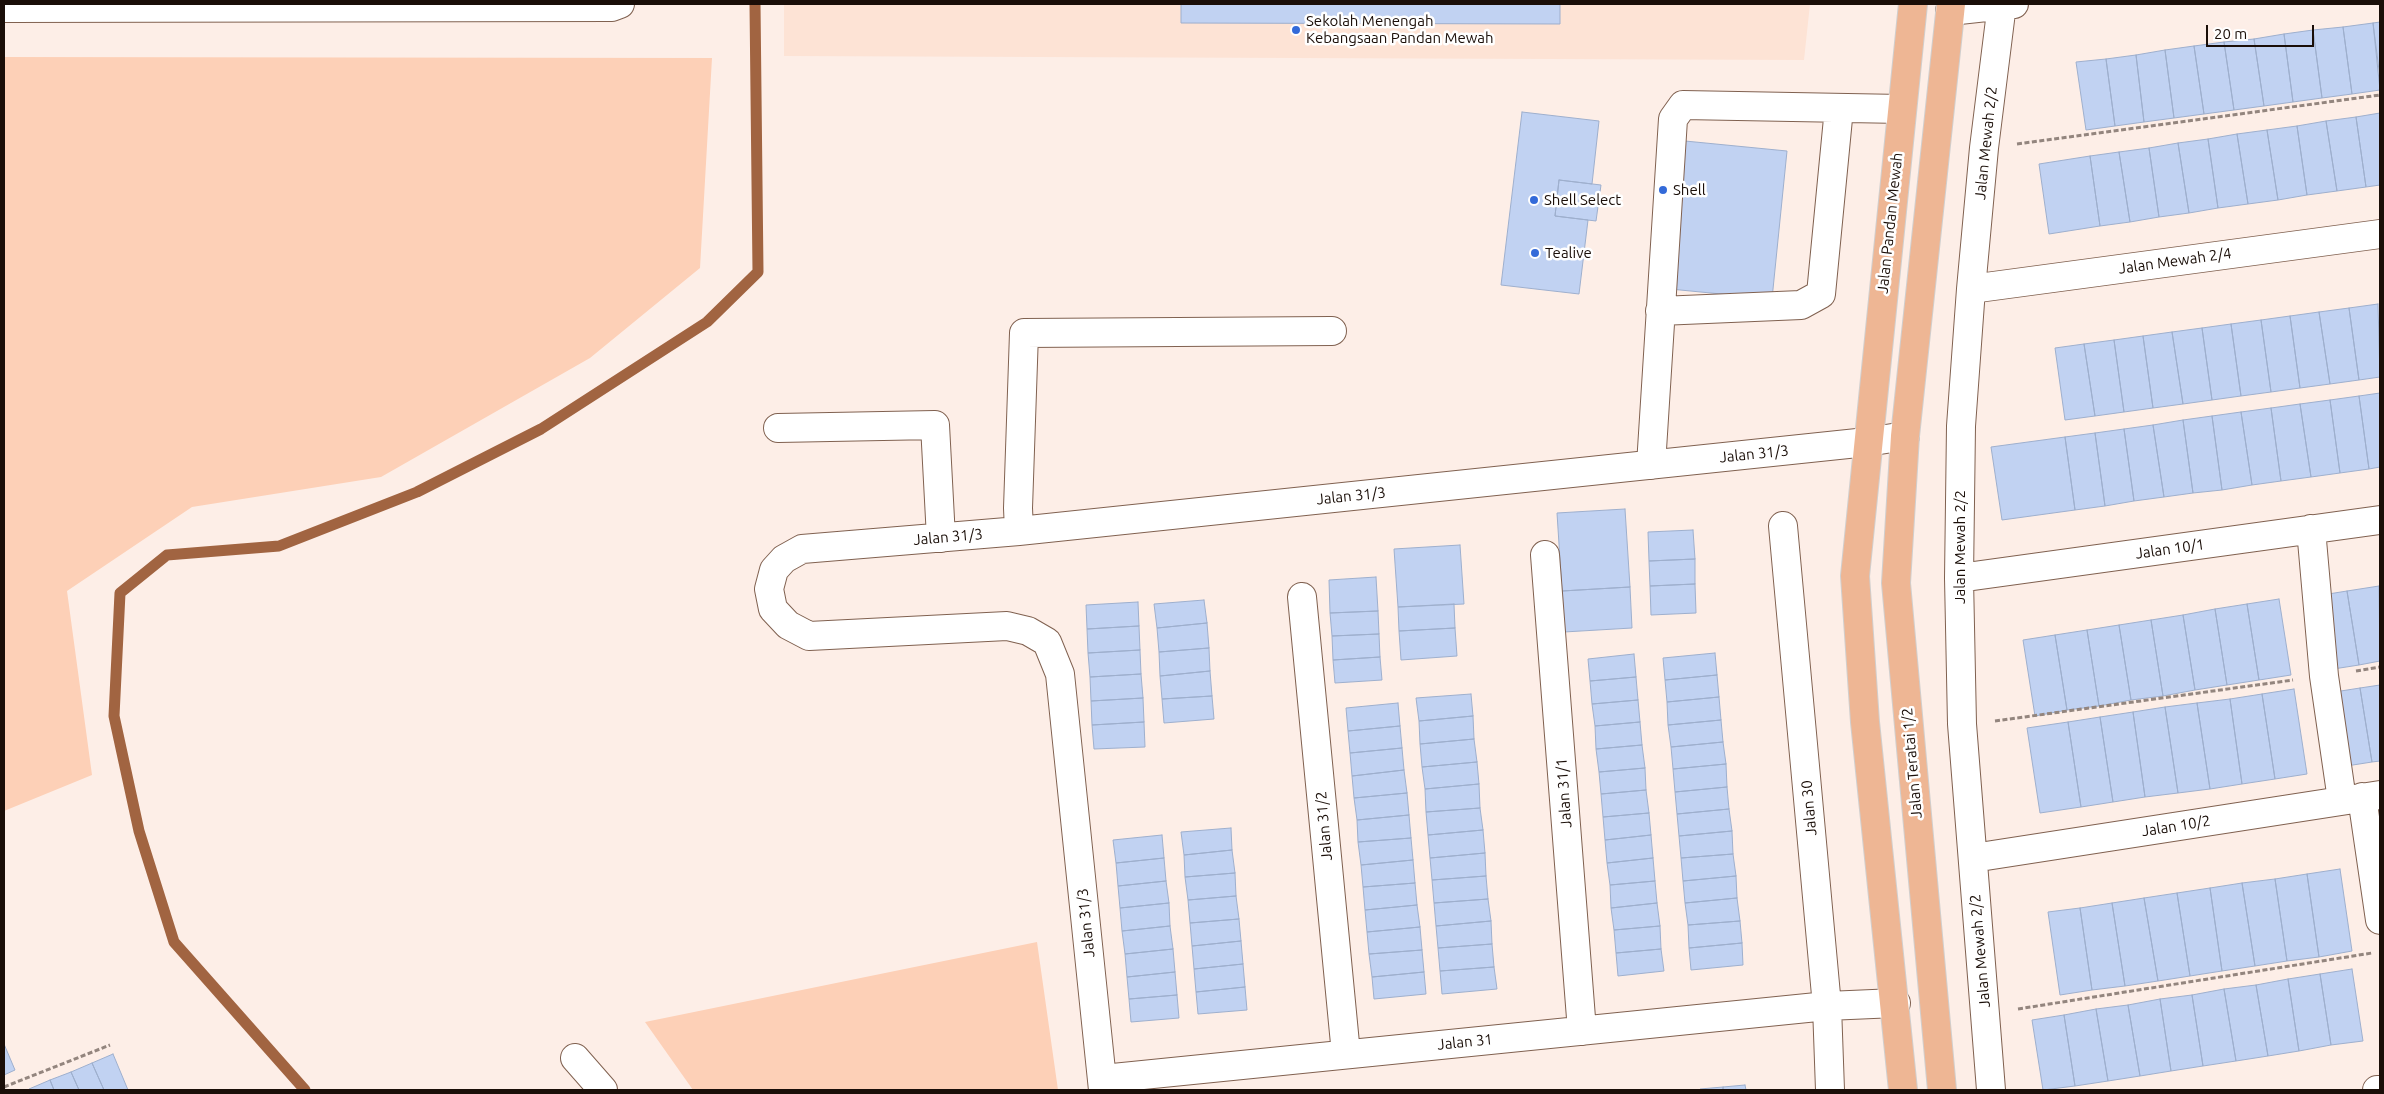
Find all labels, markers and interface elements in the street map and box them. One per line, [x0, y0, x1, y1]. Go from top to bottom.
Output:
place label: Sekolah Menengah Kebangsaan Pandan Mewah [1306, 12, 1494, 47]
scale bar [2209, 15, 2316, 47]
marker: Sekolah Menengah Kebangsaan Pandan Mewah [1290, 24, 1302, 36]
text: 20 m [2214, 25, 2247, 42]
street label: Jalan Mewah 2/2 [1971, 85, 2001, 201]
street label: Jalan Pandan Mewah [1874, 152, 1906, 294]
place label: Shell [1673, 181, 1706, 199]
marker: Shell [1657, 184, 1669, 196]
place label: Shell Select [1544, 191, 1621, 209]
marker: Shell Select [1528, 194, 1540, 206]
place label: Tealive [1545, 244, 1592, 262]
street label: Jalan Mewah 2/4 [2117, 244, 2233, 278]
marker: Tealive [1529, 247, 1541, 259]
street label: Jalan 31/3 [1718, 441, 1790, 467]
street label: Jalan 31/3 [1315, 483, 1387, 509]
street label: Jalan Mewah 2/2 [1951, 490, 1969, 604]
street label: Jalan 31/3 [913, 525, 983, 549]
street label: Jalan 10/1 [2134, 535, 2206, 563]
street label: Jalan Teratai 1/2 [1898, 707, 1926, 819]
street label: Jalan 31/1 [1553, 758, 1575, 828]
street label: Jalan 30 [1798, 779, 1820, 837]
street label: Jalan 31/2 [1312, 791, 1336, 861]
street label: Jalan 10/2 [2140, 812, 2212, 840]
street label: Jalan 31/3 [1073, 887, 1099, 959]
street label: Jalan Mewah 2/2 [1966, 894, 1994, 1008]
street label: Jalan 31 [1436, 1030, 1494, 1054]

